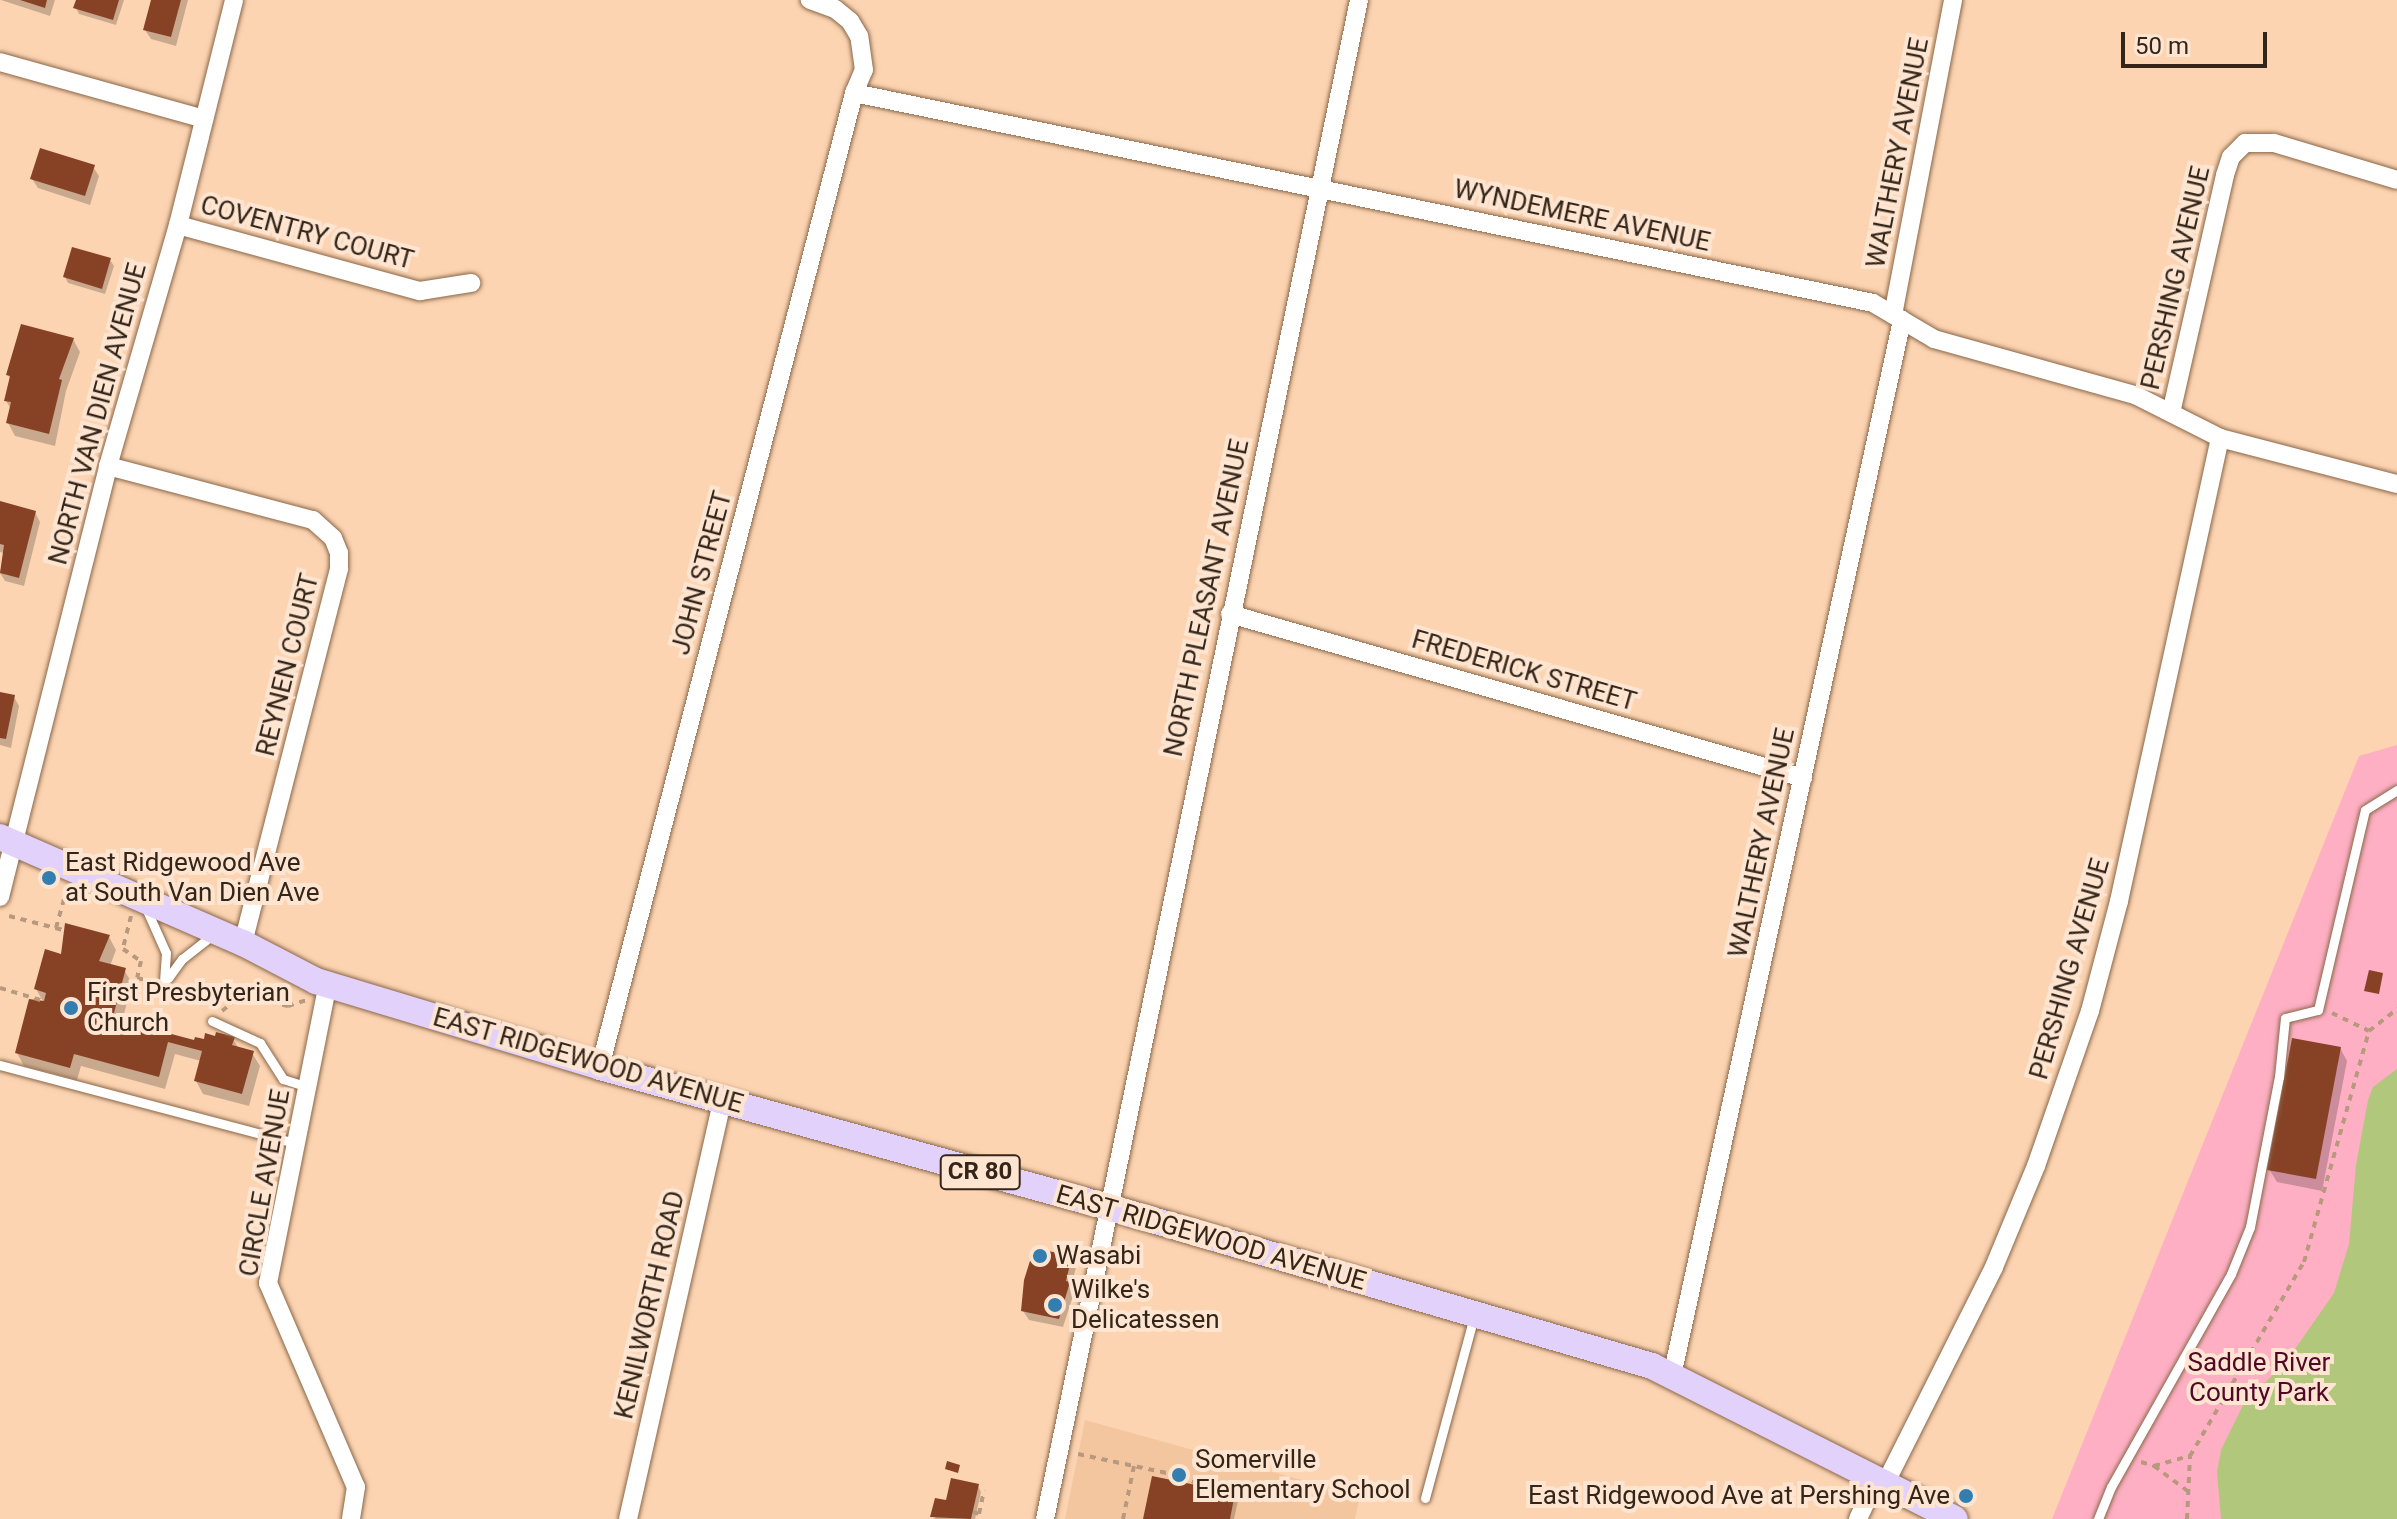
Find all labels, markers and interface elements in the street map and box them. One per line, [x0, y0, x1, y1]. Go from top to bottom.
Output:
scale bar [2125, 16, 2271, 66]
text: 50 m [2135, 32, 2189, 60]
street label: WALTHERY AVENUE [1860, 35, 1936, 271]
street label: PERSHING AVENUE [2135, 163, 2217, 393]
street label: WYNDEMERE AVENUE [1451, 174, 1713, 258]
street label: COVENTRY COURT [197, 190, 417, 276]
street label: NORTH VAN DIEN AVENUE [43, 260, 153, 568]
street label: NORTH PLEASANT AVENUE [1158, 436, 1256, 760]
street label: JOHN STREET [665, 488, 739, 658]
street label: REYNEN COURT [250, 571, 326, 759]
street label: FREDERICK STREET [1408, 624, 1640, 718]
street label: WALTHERY AVENUE [1722, 725, 1802, 961]
place label: East Ridgewood Ave at South Van Dien Ave [65, 847, 319, 908]
street label: PERSHING AVENUE [2024, 855, 2116, 1083]
marker: East Ridgewood Ave at South Van Dien Ave [40, 869, 58, 887]
place label: First Presbyterian Church [87, 977, 290, 1038]
marker: First Presbyterian Church [62, 999, 80, 1017]
street label: EAST RIDGEWOOD AVENUE [429, 1002, 747, 1120]
street label: CIRCLE AVENUE [233, 1087, 297, 1279]
road number: CR 80 [938, 1152, 1022, 1192]
street label: EAST RIDGEWOOD AVENUE [1052, 1179, 1370, 1297]
street label: KENILWORTH ROAD [609, 1188, 691, 1422]
place label: Wasabi [1056, 1240, 1141, 1272]
marker: Wasabi [1031, 1247, 1049, 1265]
place label: Wilke's Delicatessen [1071, 1274, 1220, 1336]
marker: Wilke's Delicatessen [1046, 1296, 1064, 1314]
park label: Saddle River County Park [2188, 1347, 2330, 1408]
place label: Somerville Elementary School [1195, 1444, 1411, 1506]
marker: Somerville Elementary School [1170, 1466, 1188, 1484]
place label: East Ridgewood Ave at Pershing Ave [1528, 1480, 1950, 1512]
marker: East Ridgewood Ave at Pershing Ave [1957, 1487, 1975, 1505]

